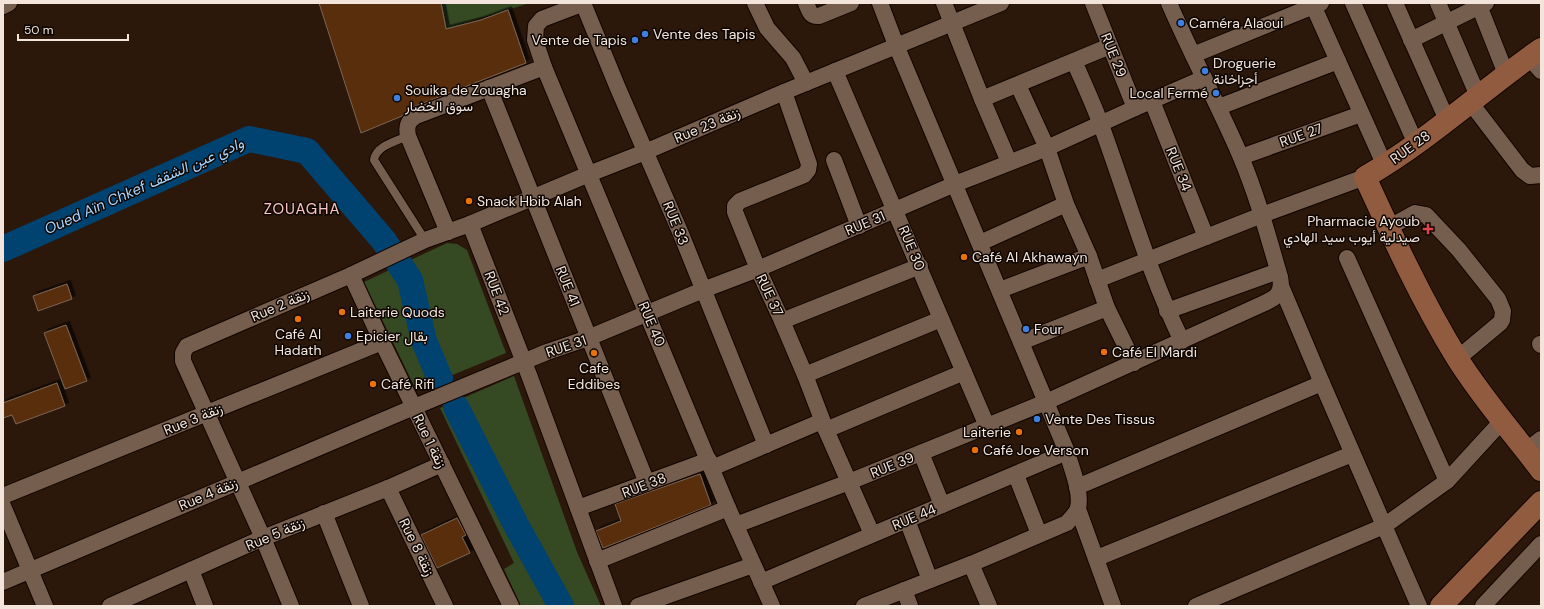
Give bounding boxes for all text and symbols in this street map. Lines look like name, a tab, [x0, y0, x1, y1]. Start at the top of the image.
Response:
place label: Caméra Alaoui	[1189, 14, 1283, 32]
scale bar	[18, 16, 128, 42]
marker: Caméra Alaoui	[1176, 18, 1186, 28]
text: 50 m	[24, 22, 53, 38]
place label: Vente des Tapis	[653, 25, 755, 43]
marker: Vente des Tapis	[640, 29, 650, 39]
street label: RUE 29	[1097, 30, 1131, 80]
place label: Vente de Tapis	[532, 31, 627, 49]
marker: Vente de Tapis	[630, 35, 640, 45]
place label: Droguerie أجزاخانة	[1213, 54, 1276, 88]
marker: Droguerie أجزاخانة	[1200, 66, 1210, 76]
place label: Souika de Zouagha سوق الخضار	[404, 81, 527, 115]
place label: Local Fermé	[1129, 84, 1208, 102]
marker: Local Fermé	[1211, 88, 1221, 98]
marker: Souika de Zouagha سوق الخضار	[392, 93, 402, 103]
street label: Rue 23 زنقة	[671, 103, 743, 147]
street label: RUE 27	[1277, 119, 1325, 151]
street label: RUE 28	[1386, 126, 1434, 168]
water label: Oued Aïn Chkef وادي عين الشقف	[41, 133, 248, 241]
street label: RUE 34	[1162, 144, 1196, 194]
place label: Snack Hbib Alah	[477, 192, 582, 210]
marker: Snack Hbib Alah	[464, 196, 474, 206]
street label: RUE 33	[659, 198, 693, 248]
district label: ZOUAGHA	[264, 199, 340, 219]
street label: RUE 31	[842, 207, 888, 239]
place label: Pharmacie Ayoub صيدلية أيوب سيد الهادي	[1283, 212, 1420, 249]
street label: RUE 30	[895, 223, 929, 273]
marker: Pharmacie Ayoub صيدلية أيوب سيد الهادي	[1423, 224, 1433, 234]
place label: Café Al Akhawayn	[972, 248, 1088, 266]
marker: Café Al Akhawayn	[959, 252, 969, 262]
street label: RUE 41	[552, 263, 584, 309]
street label: RUE 42	[480, 268, 514, 318]
street label: RUE 37	[752, 271, 788, 319]
street label: Rue 2 زنقة	[248, 285, 312, 325]
street label: RUE 40	[634, 299, 670, 349]
place label: Laiterie Quods	[350, 303, 445, 321]
marker: Laiterie Quods	[337, 307, 347, 317]
marker: Café Al Hadath	[293, 314, 303, 324]
place label: Four	[1034, 320, 1063, 338]
marker: Four	[1021, 324, 1031, 334]
place label: Café Al Hadath	[275, 325, 321, 359]
place label: Epicier بقال	[356, 327, 428, 346]
marker: Epicier بقال	[343, 331, 353, 341]
street label: RUE 31	[543, 331, 589, 361]
place label: Café El Mardi	[1112, 343, 1197, 361]
marker: Café El Mardi	[1099, 347, 1109, 357]
marker: Cafe Eddibes	[589, 348, 599, 358]
place label: Cafe Eddibes	[568, 359, 620, 393]
place label: Café Rifi	[381, 375, 434, 393]
marker: Café Rifi	[368, 379, 378, 389]
street label: Rue 3 زنقة	[161, 399, 225, 439]
place label: Vente Des Tissus	[1045, 410, 1155, 428]
street label: Rue 1 زنقة	[409, 411, 451, 471]
marker: Vente Des Tissus	[1032, 414, 1042, 424]
place label: Laiterie	[963, 423, 1011, 441]
marker: Laiterie	[1014, 427, 1024, 437]
place label: Café Joe Verson	[983, 441, 1089, 459]
marker: Café Joe Verson	[970, 445, 980, 455]
street label: RUE 39	[867, 448, 917, 482]
street label: RUE 38	[619, 468, 669, 502]
street label: Rue 4 زنقة	[176, 473, 240, 514]
street label: RUE 44	[889, 500, 939, 534]
street label: Rue 5 زنقة	[243, 513, 307, 554]
street label: Rue 8 زنقة	[395, 515, 439, 579]

